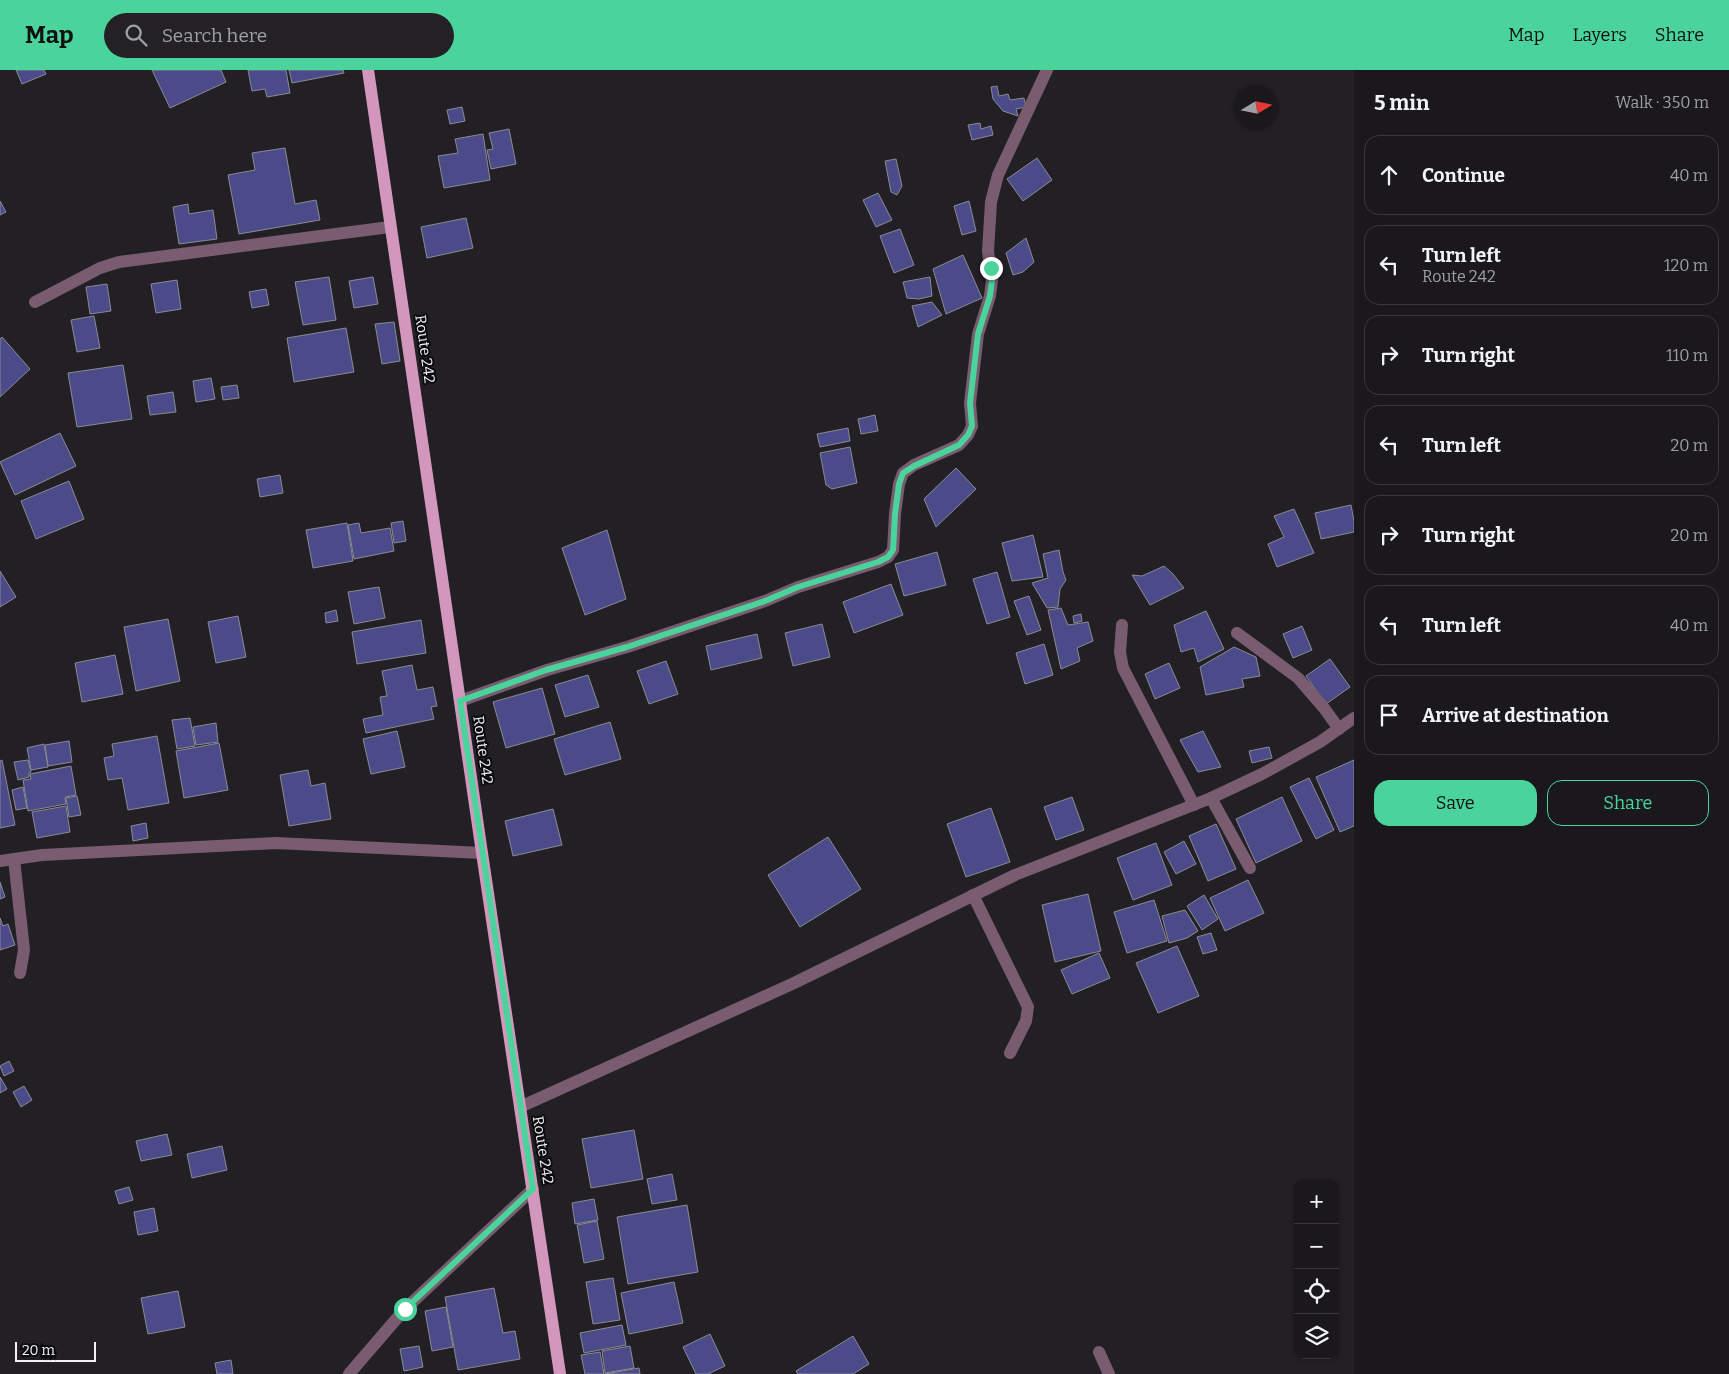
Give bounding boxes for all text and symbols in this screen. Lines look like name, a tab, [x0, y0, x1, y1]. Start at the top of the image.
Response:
search box	[104, 13, 454, 58]
text: Map	[25, 21, 74, 49]
icon: search	[122, 21, 150, 49]
text: Search here	[162, 24, 267, 47]
text: Map	[1508, 24, 1544, 46]
text: Layers	[1572, 24, 1627, 46]
text: Share	[1655, 24, 1704, 46]
north arrow	[1234, 85, 1279, 130]
text: 5 min	[1374, 90, 1430, 116]
text: Walk · 350 m	[1615, 93, 1709, 112]
icon: ahead	[1375, 161, 1403, 189]
text: Continue	[1422, 164, 1505, 187]
text: 40 m	[1670, 166, 1708, 185]
text: Turn left	[1422, 244, 1501, 267]
icon: left	[1375, 251, 1403, 279]
text: 120 m	[1664, 256, 1708, 275]
route end	[980, 257, 1003, 280]
text: Route 242	[1422, 267, 1496, 286]
street label: Route 242	[411, 314, 439, 384]
icon: right	[1375, 341, 1403, 369]
text: Turn right	[1422, 344, 1515, 367]
text: 110 m	[1666, 346, 1708, 365]
icon: left	[1375, 431, 1403, 459]
text: Turn left	[1422, 434, 1501, 457]
text: 20 m	[1671, 436, 1708, 455]
icon: right	[1375, 521, 1403, 549]
text: Turn right	[1422, 524, 1515, 547]
text: 20 m	[1671, 526, 1708, 545]
icon: left	[1375, 611, 1403, 639]
text: Turn left	[1422, 614, 1501, 637]
text: 40 m	[1670, 616, 1708, 635]
icon: arrive	[1375, 701, 1403, 729]
text: Arrive at destination	[1422, 704, 1609, 727]
street label: Route 242	[469, 715, 497, 785]
button: Save	[1374, 780, 1537, 826]
button: Share	[1547, 780, 1709, 826]
street label: Route 242	[529, 1115, 557, 1185]
map controls	[1294, 1179, 1339, 1359]
button: +	[1294, 1179, 1339, 1224]
button: −	[1294, 1224, 1339, 1269]
button: locate	[1294, 1269, 1339, 1314]
route start	[394, 1298, 417, 1321]
button: layers	[1294, 1314, 1339, 1359]
scale bar	[15, 1339, 96, 1362]
text: 20 m	[22, 1342, 55, 1359]

